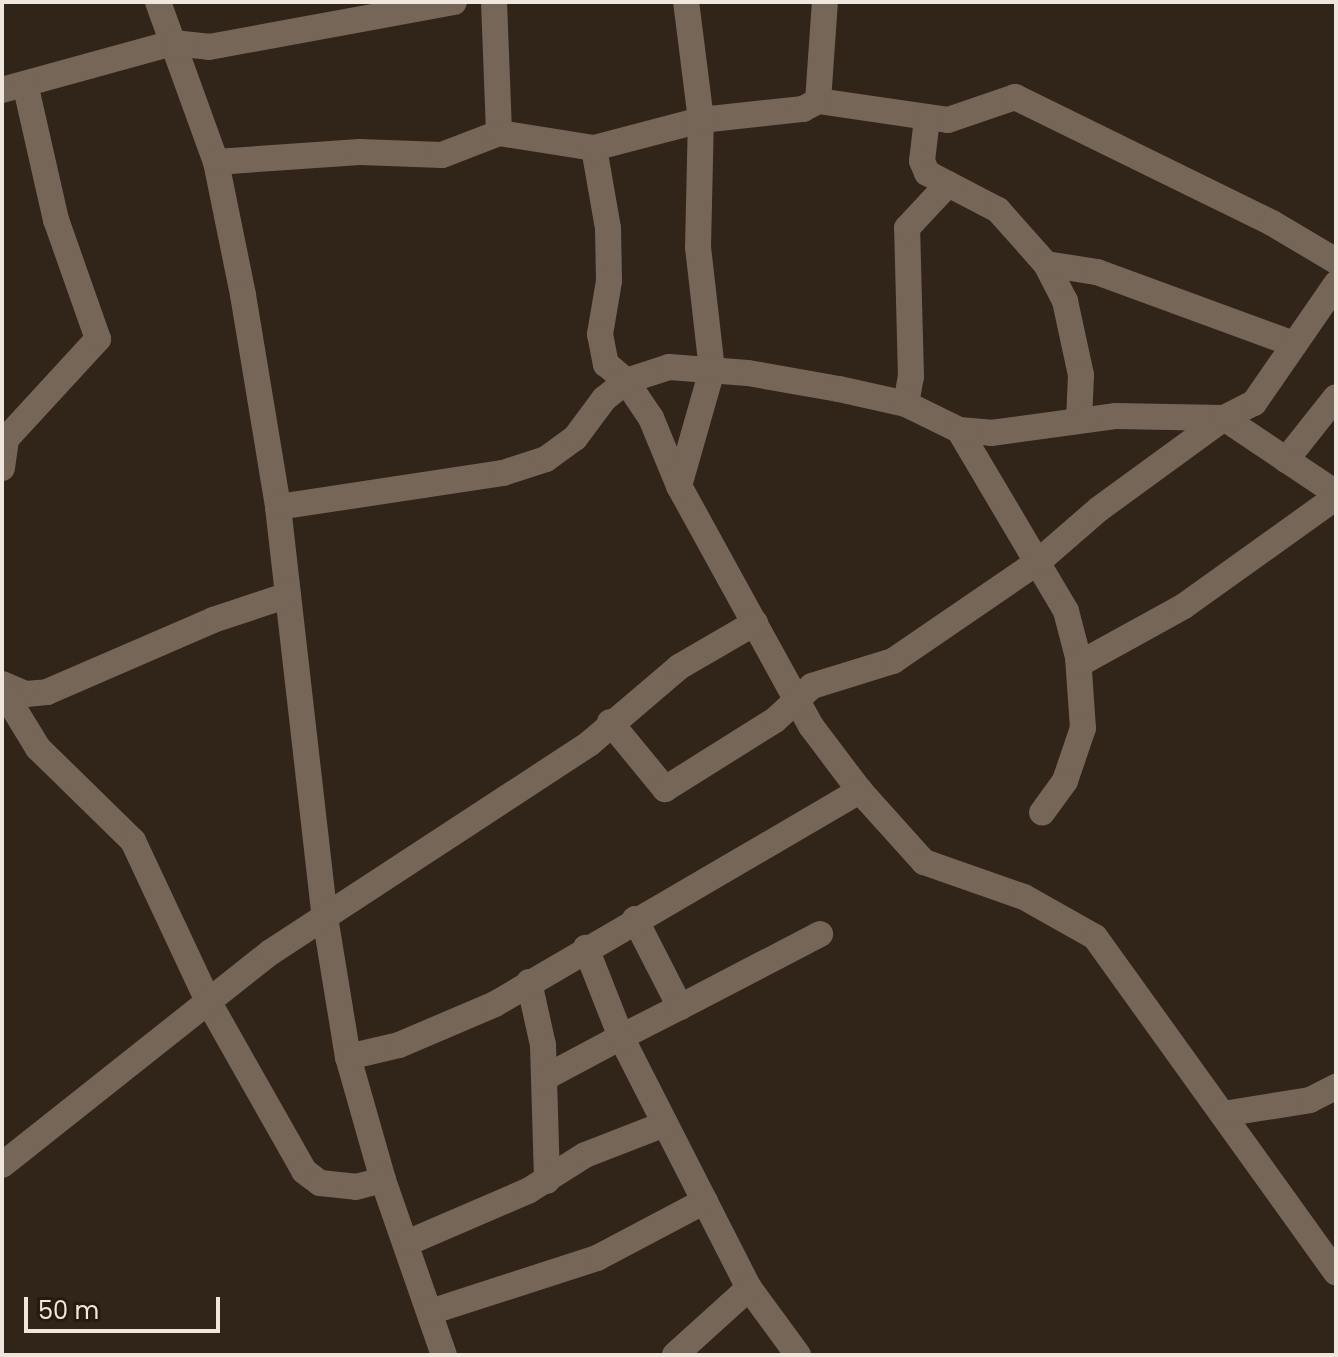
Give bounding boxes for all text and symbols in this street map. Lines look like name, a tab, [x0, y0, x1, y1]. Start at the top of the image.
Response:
scale bar	[28, 1281, 224, 1331]
text: 50 m	[38, 1294, 99, 1327]

